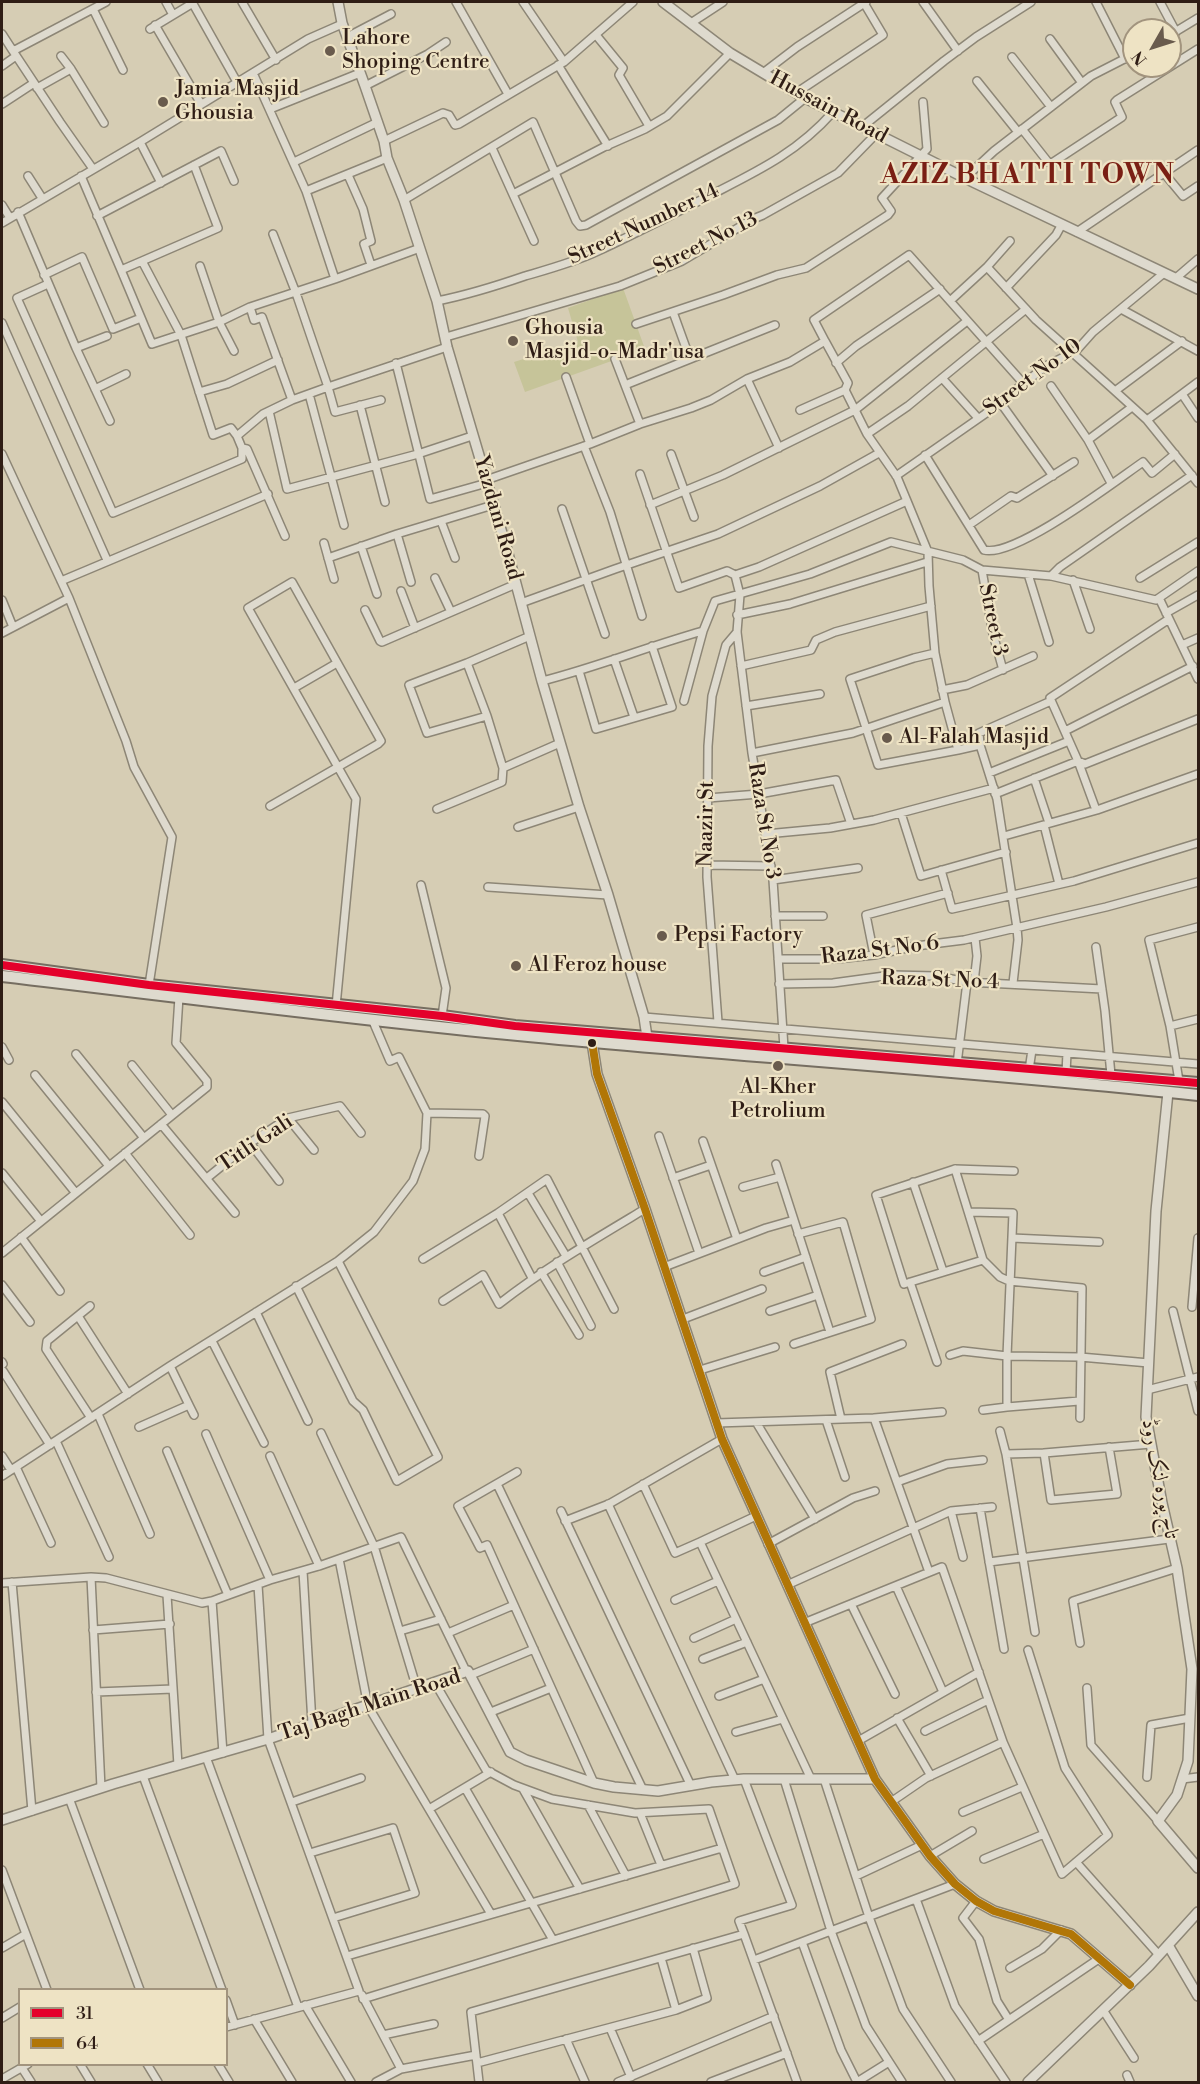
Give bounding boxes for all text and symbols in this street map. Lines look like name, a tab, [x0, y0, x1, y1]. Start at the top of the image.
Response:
north arrow	[1122, 18, 1182, 78]
place label: Lahore Shoping Centre	[342, 26, 490, 76]
marker: Lahore Shoping Centre	[323, 44, 337, 58]
text: N	[1128, 47, 1151, 69]
street label: Hussain Road	[765, 66, 891, 150]
place label: Jamia Masjid Ghousia	[175, 77, 299, 127]
marker: Jamia Masjid Ghousia	[156, 95, 170, 109]
district label: AZIZ BHATTI TOWN	[880, 161, 1176, 193]
street label: Street Number 14	[564, 179, 724, 271]
street label: Street No 13	[650, 207, 762, 281]
place label: Ghousia Masjid-o-Madr'usa	[525, 316, 704, 366]
marker: Ghousia Masjid-o-Madr'usa	[506, 334, 520, 348]
street label: Street No 10	[979, 334, 1087, 422]
street label: Yazdani Road	[467, 453, 527, 583]
street label: Street 3	[972, 582, 1012, 658]
place label: Al-Falah Masjid	[899, 725, 1049, 751]
marker: Al-Falah Masjid	[880, 731, 894, 745]
street label: Raza St No 3	[741, 761, 785, 881]
street label: Naazir St	[694, 781, 720, 867]
place label: Pepsi Factory	[674, 923, 803, 949]
marker: Pepsi Factory	[655, 929, 669, 943]
street label: Raza St No 6	[820, 931, 940, 971]
place label: Al Feroz house	[528, 953, 667, 979]
marker: Al Feroz house	[509, 959, 523, 973]
street label: Raza St No 4	[880, 966, 1000, 996]
unlabelled marker	[586, 1037, 598, 1049]
marker: Al-Kher Petrolium	[771, 1059, 785, 1073]
place label: Al-Kher Petrolium	[730, 1075, 826, 1125]
street label: Titli Gali	[213, 1110, 299, 1178]
street label: تاج پورہ لنک روڈ	[1135, 1417, 1183, 1541]
street label: Taj Bagh Main Road	[276, 1665, 464, 1747]
legend	[18, 1988, 228, 2066]
text: 31	[76, 2002, 93, 2025]
text: 64	[76, 2032, 98, 2055]

